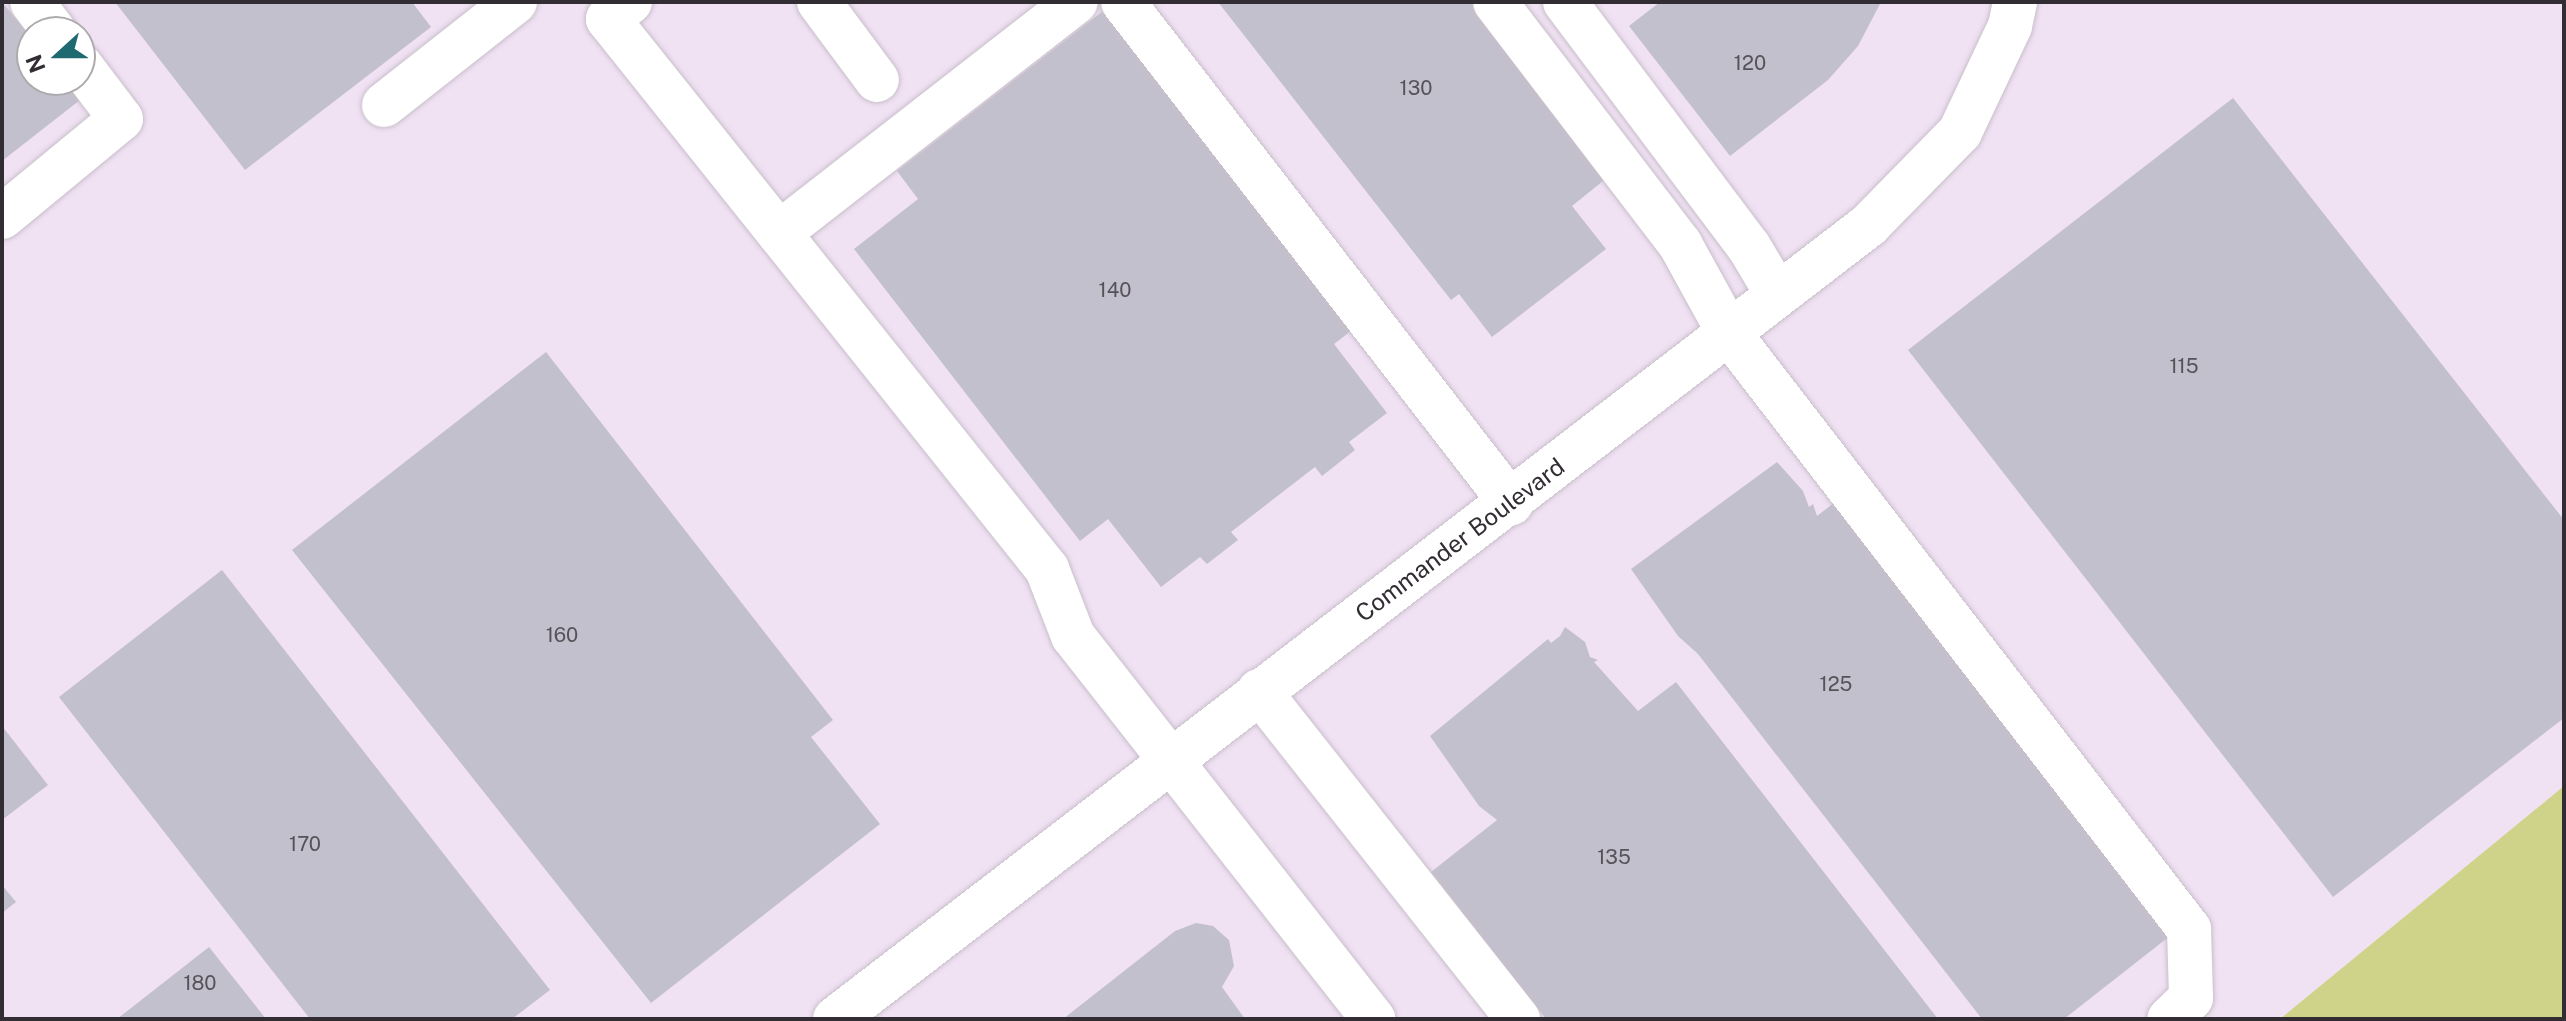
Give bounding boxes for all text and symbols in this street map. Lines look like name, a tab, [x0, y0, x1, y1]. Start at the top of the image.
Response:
north arrow	[16, 16, 96, 96]
text: N	[20, 51, 51, 77]
house number: 120	[1734, 51, 1766, 75]
house number: 130	[1400, 76, 1432, 100]
house number: 140	[1099, 278, 1131, 302]
house number: 115	[2169, 354, 2199, 378]
street label: Commander Boulevard	[1350, 452, 1570, 628]
house number: 160	[546, 623, 578, 647]
house number: 125	[1820, 672, 1852, 696]
house number: 170	[289, 832, 321, 856]
house number: 135	[1597, 845, 1631, 869]
house number: 180	[183, 971, 217, 995]

